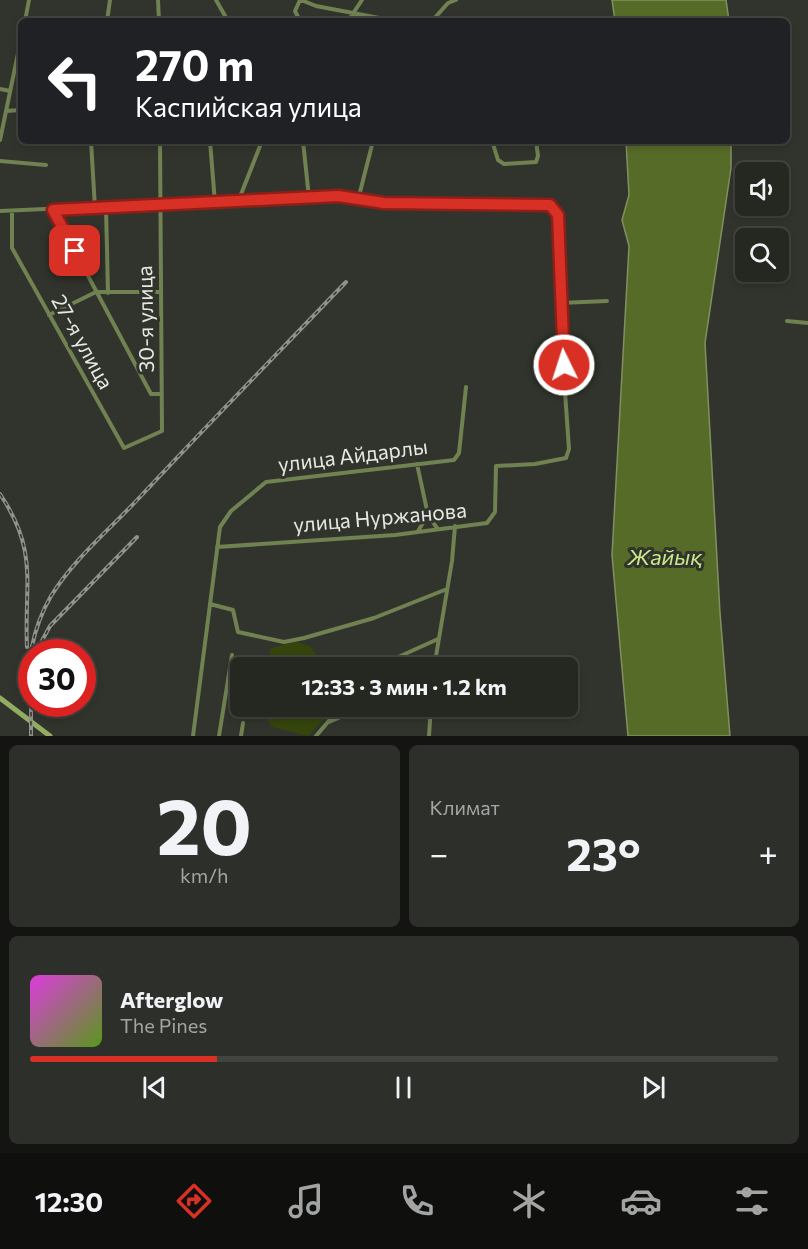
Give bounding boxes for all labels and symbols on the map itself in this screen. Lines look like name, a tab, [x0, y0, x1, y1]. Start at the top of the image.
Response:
pin	[49, 225, 100, 276]
street label: 30-я улица	[131, 265, 158, 373]
street label: 27-я улица	[47, 290, 119, 393]
position arrow	[532, 333, 596, 397]
street label: улица Айдарлы	[276, 433, 429, 476]
street label: улица Нуржанова	[292, 496, 468, 537]
water label: Жайық	[626, 543, 703, 570]
speed limit sign: 30	[18, 639, 96, 717]

